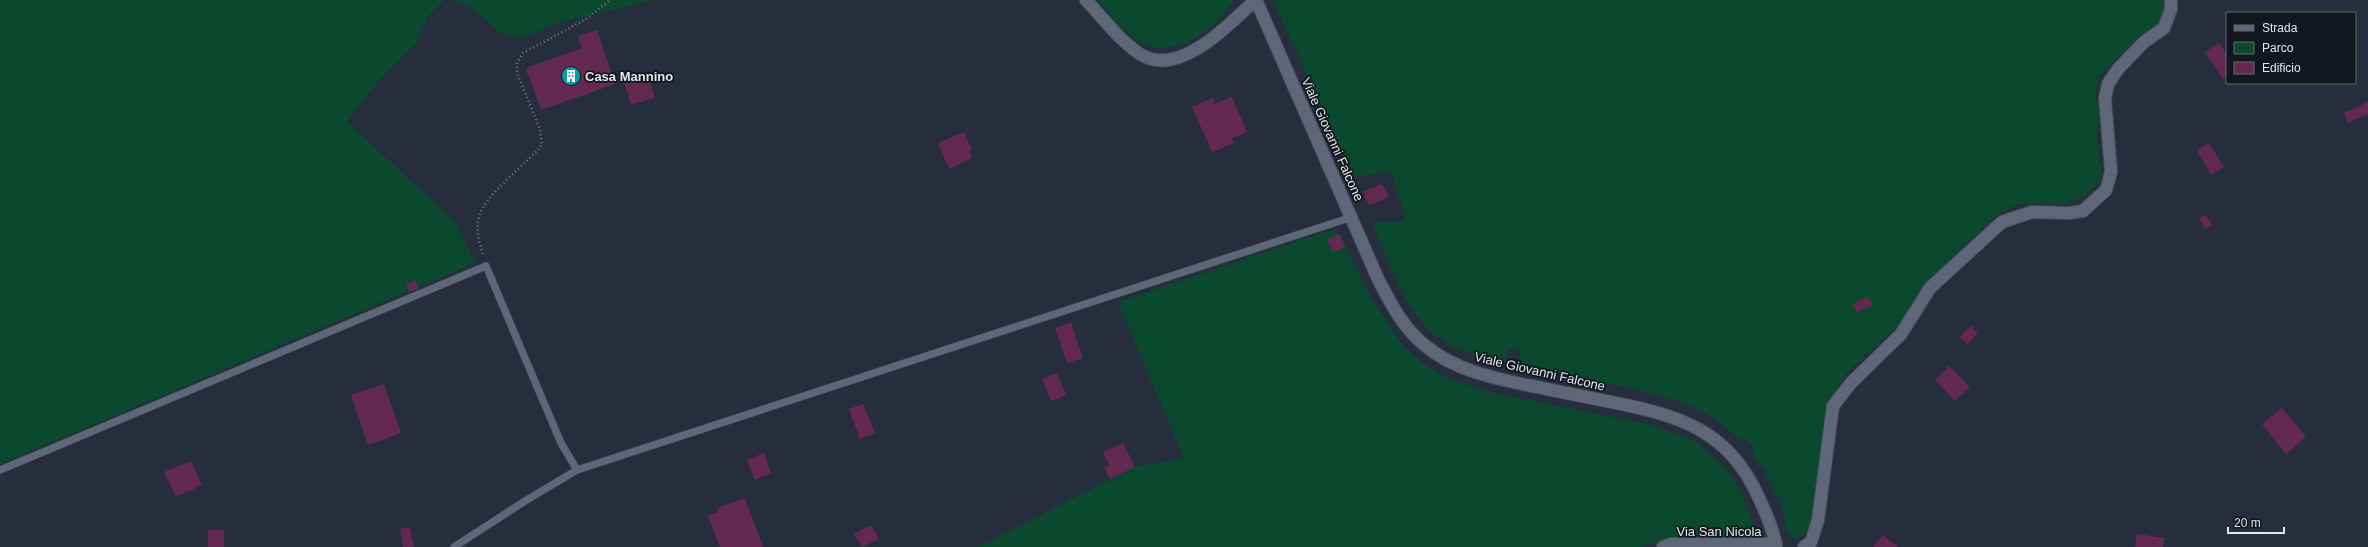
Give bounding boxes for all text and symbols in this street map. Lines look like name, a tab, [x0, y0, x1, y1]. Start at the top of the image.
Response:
legend	[2226, 12, 2356, 84]
text: Strada	[2262, 21, 2298, 35]
text: Parco	[2262, 41, 2294, 55]
text: Edificio	[2262, 61, 2301, 75]
building icon: Casa Mannino	[560, 65, 582, 87]
place label: Casa Mannino	[585, 69, 673, 84]
street label: Viale Giovanni Falcone	[1299, 75, 1367, 203]
street label: Viale Giovanni Falcone	[1473, 349, 1607, 394]
scale bar	[2228, 509, 2284, 535]
text: 20 m	[2234, 516, 2261, 530]
street label: Via San Nicola	[1676, 524, 1762, 539]

